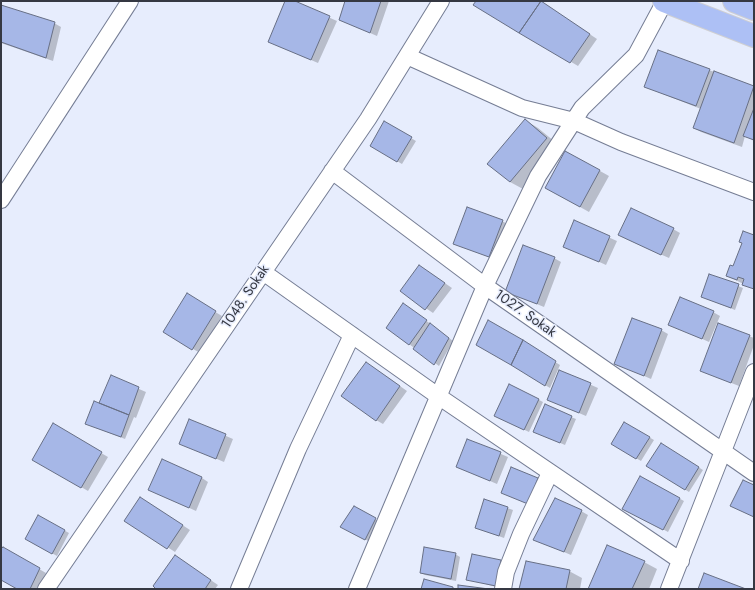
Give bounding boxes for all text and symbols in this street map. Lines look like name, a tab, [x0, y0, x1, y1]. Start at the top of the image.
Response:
street label: 1048. Sokak	[219, 262, 273, 332]
street label: 1027. Sokak	[491, 287, 559, 341]

